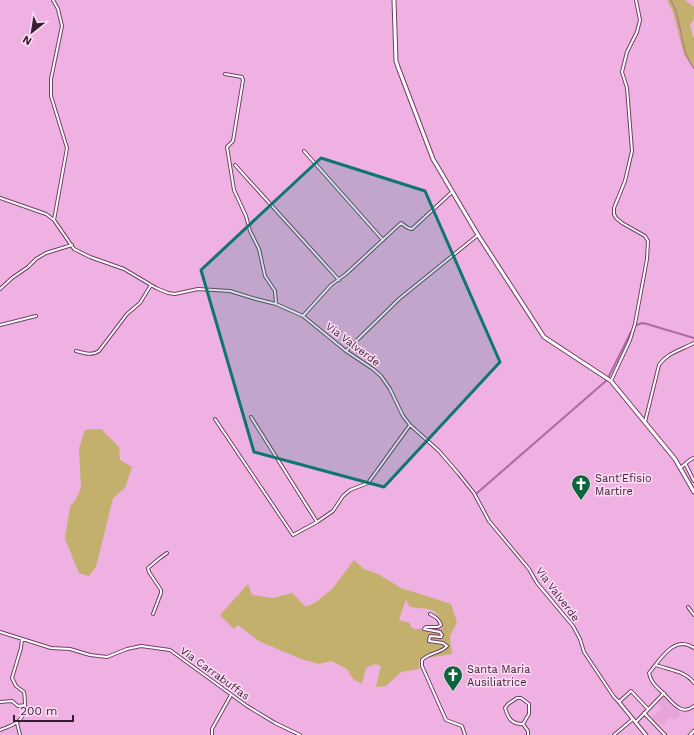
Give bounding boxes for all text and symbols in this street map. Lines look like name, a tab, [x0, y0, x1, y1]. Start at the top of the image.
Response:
north arrow	[12, 12, 52, 52]
text: N	[20, 33, 34, 48]
street label: Via Valverde	[323, 320, 383, 369]
place label: Sant'Efisio Martire	[595, 472, 652, 498]
church icon: Sant'Efisio Martire	[570, 473, 592, 501]
street label: Via Valverde	[533, 564, 582, 624]
street label: Via Carrabuffas	[177, 644, 252, 703]
place label: Santa Maria Ausiliatrice	[467, 663, 530, 689]
church icon: Santa Maria Ausiliatrice	[442, 664, 464, 692]
scale bar	[14, 697, 73, 723]
text: 200 m	[20, 704, 57, 718]

